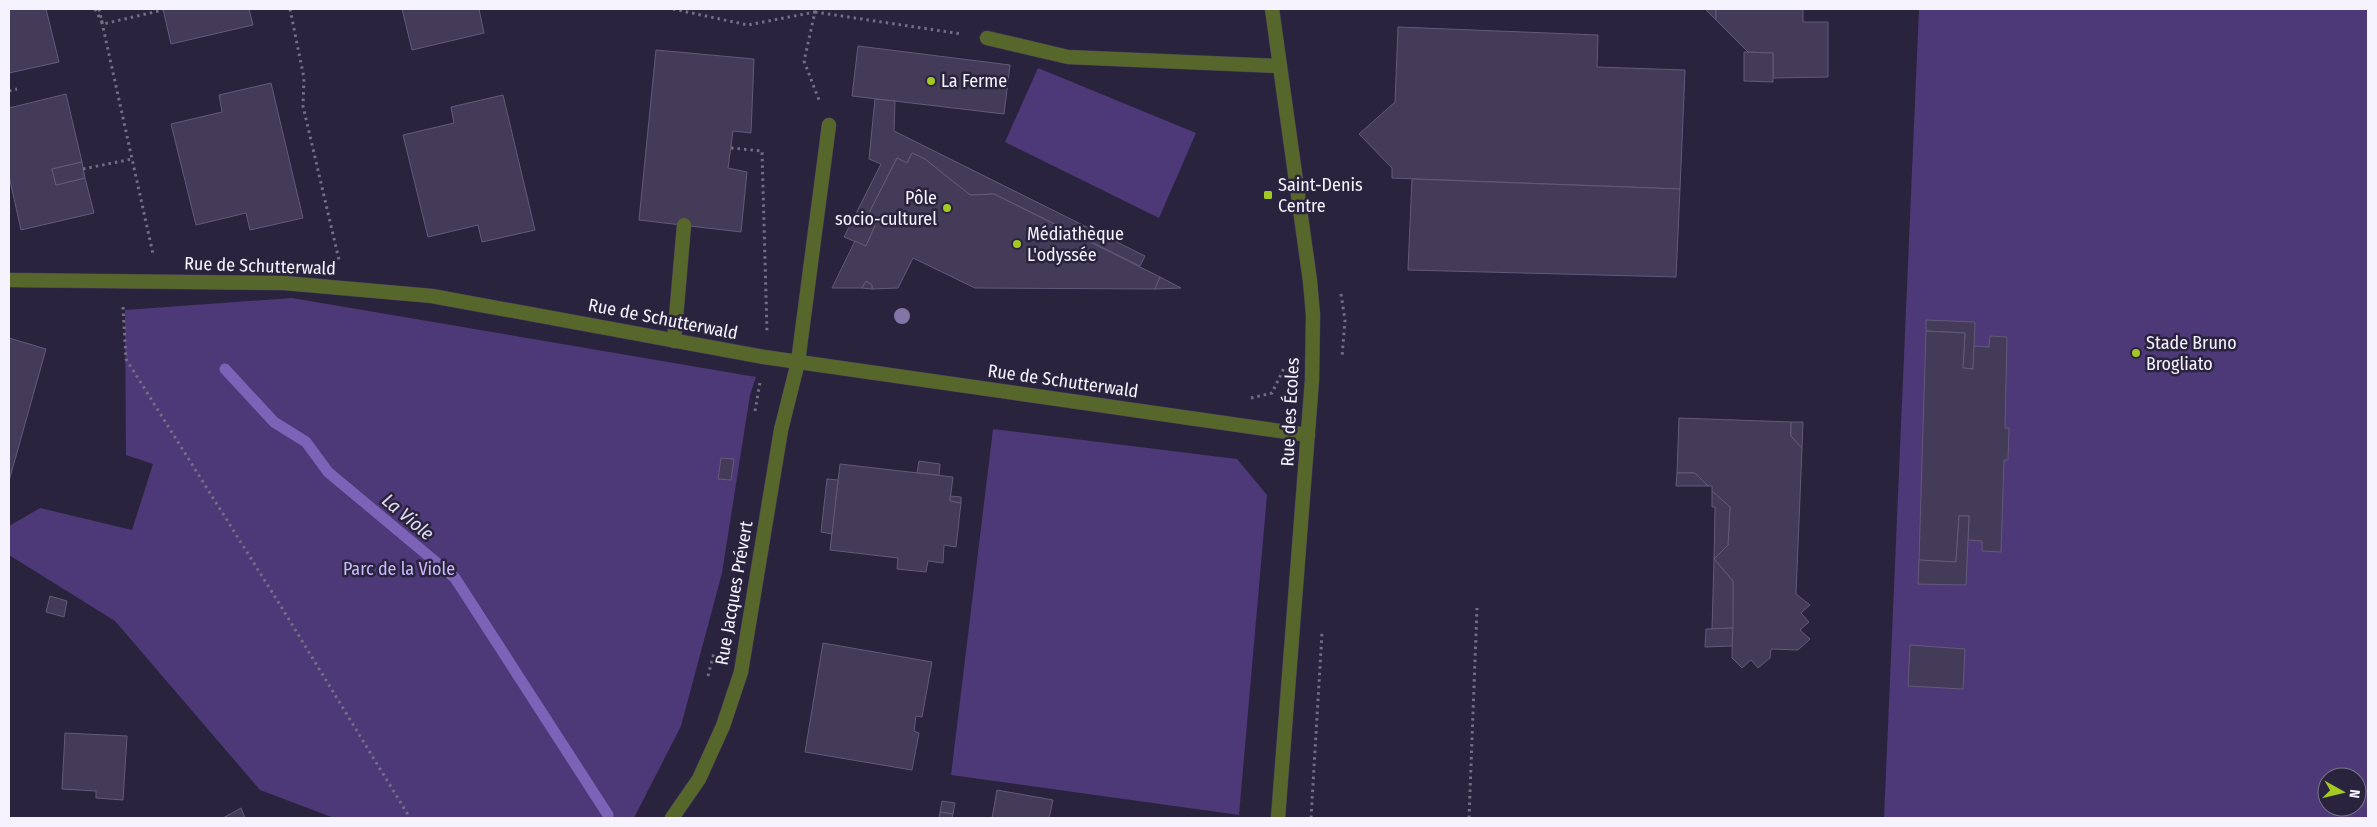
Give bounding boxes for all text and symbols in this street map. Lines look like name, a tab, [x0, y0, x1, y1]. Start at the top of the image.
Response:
place label: La Ferme	[941, 70, 1007, 92]
marker: La Ferme	[925, 75, 937, 87]
place label: Saint-Denis Centre	[1278, 174, 1363, 217]
place label: Pôle socio-culturel	[835, 187, 937, 230]
marker: Saint-Denis Centre	[1262, 189, 1274, 201]
marker: Pôle socio-culturel	[941, 202, 953, 214]
place label: Médiathèque L'odyssée	[1027, 223, 1124, 266]
marker: Médiathèque L'odyssée	[1011, 238, 1023, 250]
street label: Rue de Schutterwald	[184, 252, 336, 280]
street label: Rue de Schutterwald	[586, 294, 740, 344]
place label: Stade Bruno Brogliato	[2146, 332, 2237, 375]
marker: Stade Bruno Brogliato	[2130, 347, 2142, 359]
street label: Rue des Écoles	[1275, 357, 1304, 467]
street label: Rue de Schutterwald	[986, 360, 1140, 402]
water label: La Viole	[377, 489, 439, 545]
street label: Rue Jacques Prévert	[710, 519, 758, 667]
park label: Parc de la Viole	[343, 558, 455, 580]
north arrow	[2317, 767, 2367, 817]
text: N	[2345, 788, 2363, 799]

